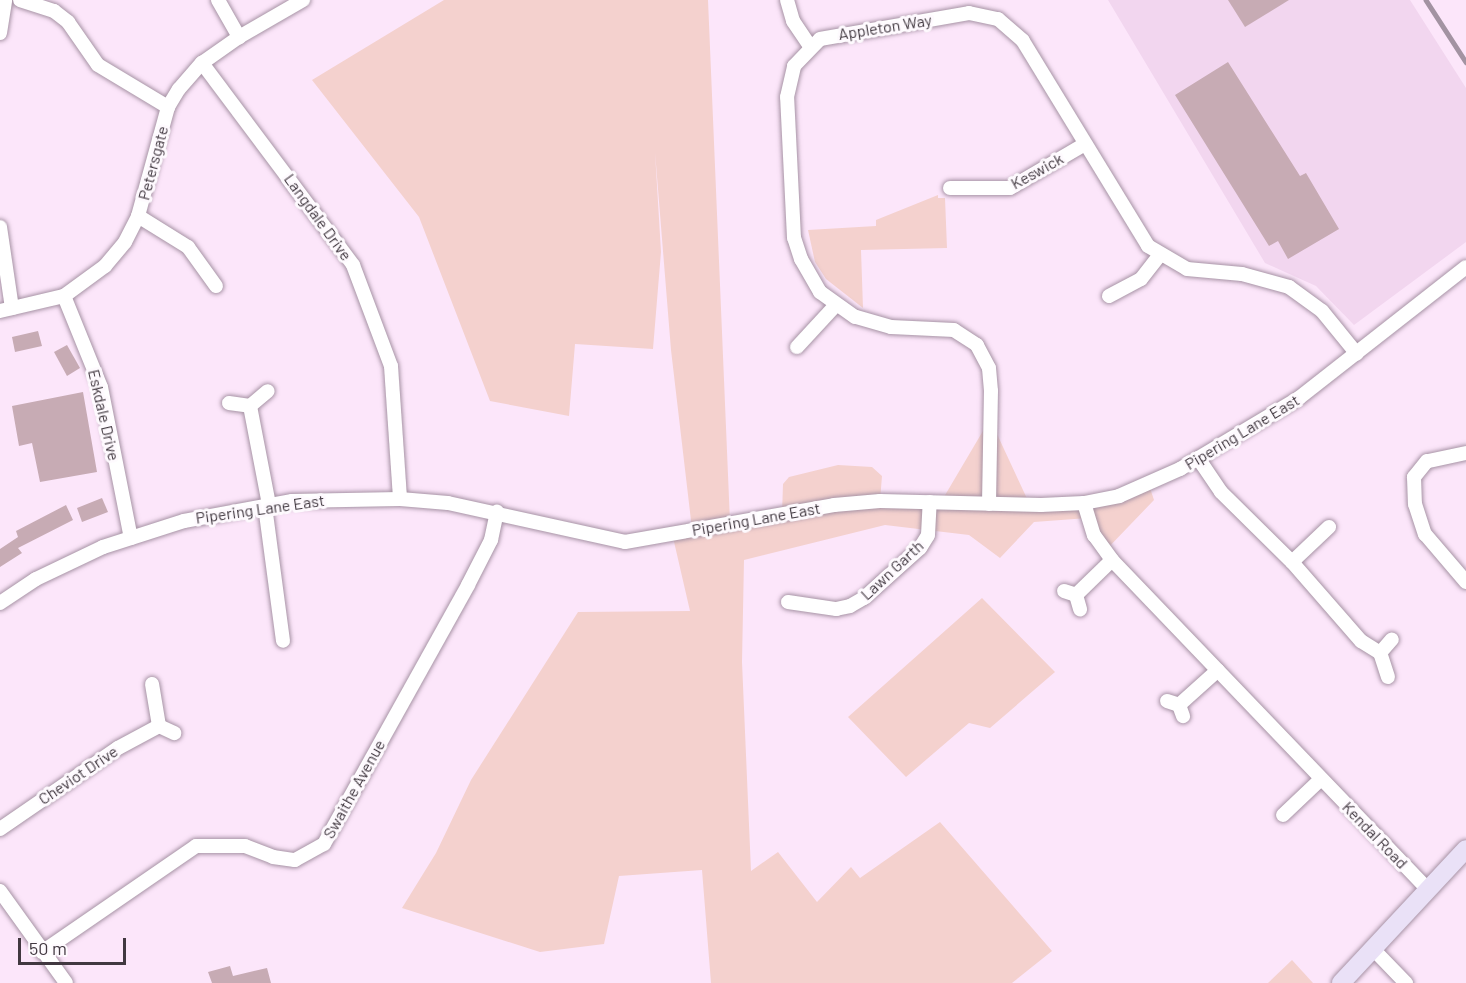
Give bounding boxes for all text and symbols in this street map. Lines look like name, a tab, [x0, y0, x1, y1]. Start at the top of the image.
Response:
street label: Appleton Way	[837, 10, 933, 44]
street label: Petersgate	[134, 124, 172, 202]
street label: Keswick	[1007, 149, 1067, 193]
street label: Langdale Drive	[280, 170, 356, 264]
street label: Eskdale Drive	[84, 368, 124, 462]
street label: Pipering Lane East	[1181, 390, 1303, 474]
street label: Pipering Lane East	[194, 490, 326, 528]
street label: Pipering Lane East	[690, 498, 822, 540]
street label: Lawn Garth	[857, 536, 927, 604]
street label: Swaithe Avenue	[319, 736, 389, 842]
street label: Cheviot Drive	[35, 741, 121, 809]
street label: Kendal Road	[1338, 797, 1412, 873]
scale bar	[21, 926, 129, 964]
text: 50 m	[29, 937, 67, 959]

